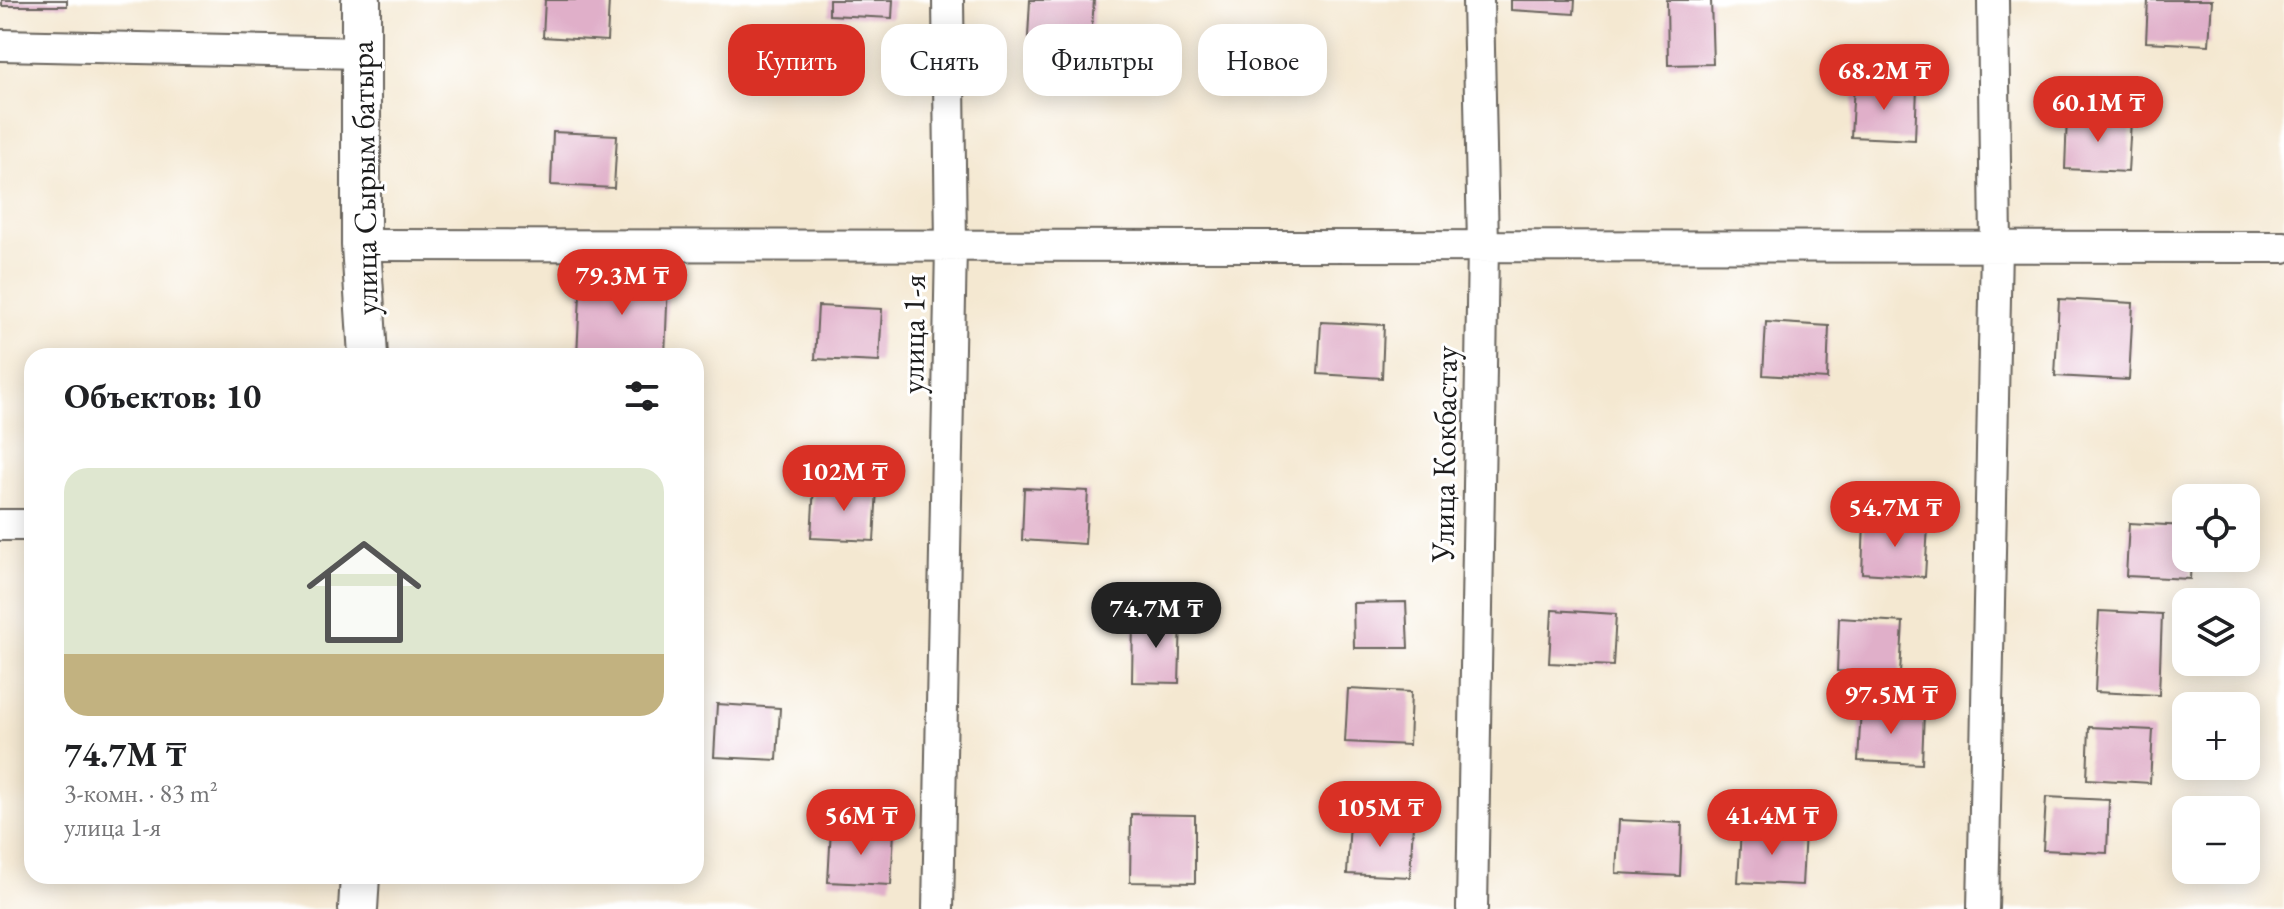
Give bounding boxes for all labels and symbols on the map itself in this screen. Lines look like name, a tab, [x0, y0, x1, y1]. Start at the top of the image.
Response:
street label: улица Сырым батыра	[341, 40, 387, 316]
pin: 68.2M ₸	[1810, 44, 1958, 112]
pin: 60.1M ₸	[2024, 76, 2172, 144]
pin: 79.3M ₸	[548, 249, 696, 317]
street label: улица 1-я	[891, 274, 935, 394]
street label: Улица Кокбастау	[1421, 344, 1467, 564]
pin: 102M ₸	[779, 445, 909, 513]
pin: 54.7M ₸	[1821, 481, 1969, 549]
pin: 74.7M ₸	[1082, 582, 1230, 650]
pin: 97.5M ₸	[1817, 668, 1965, 736]
pin: 105M ₸	[1315, 781, 1445, 849]
pin: 56M ₸	[805, 789, 917, 857]
pin: 41.4M ₸	[1698, 789, 1846, 857]

